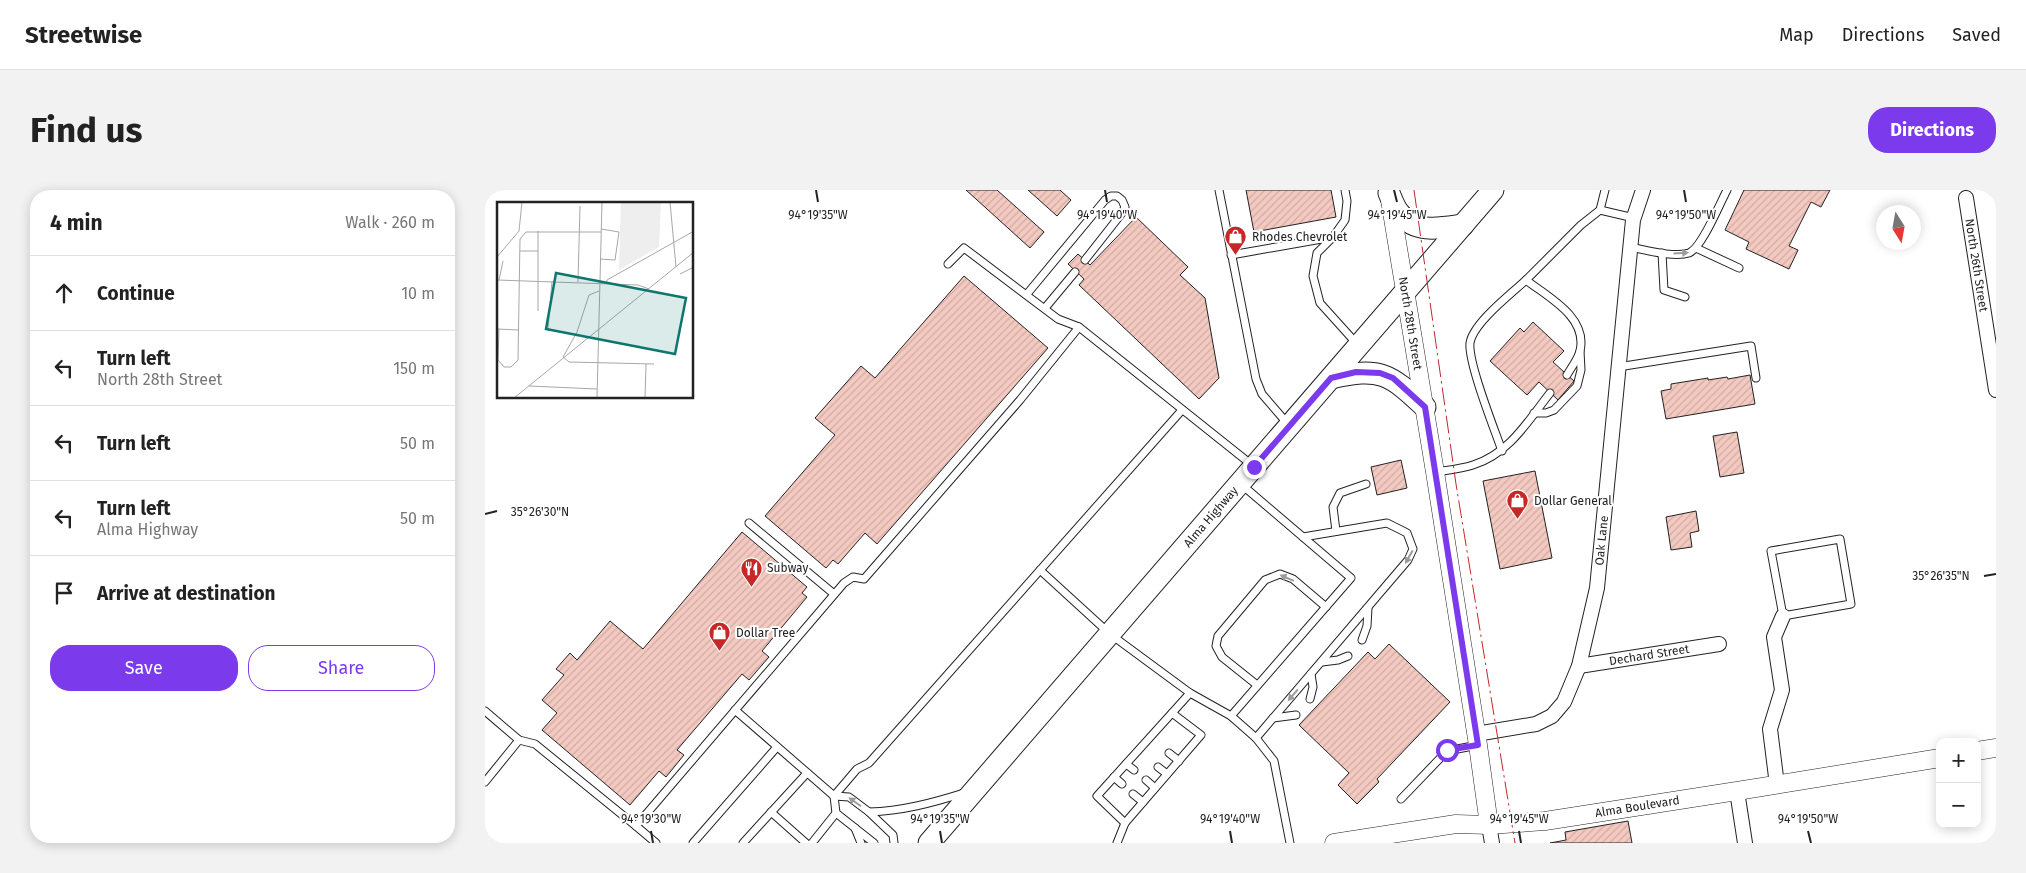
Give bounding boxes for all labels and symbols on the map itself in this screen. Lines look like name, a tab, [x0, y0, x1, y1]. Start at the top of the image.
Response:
inset map	[497, 202, 694, 399]
north arrow	[1876, 205, 1921, 250]
text: 94°19'35"W	[788, 208, 848, 222]
text: 94°19'40"W	[1077, 208, 1137, 222]
text: 94°19'45"W	[1367, 208, 1427, 222]
text: 94°19'50"W	[1656, 208, 1716, 222]
street label: North 26th Street	[1962, 218, 1991, 313]
shop icon: Rhodes Chevrolet	[1224, 225, 1248, 256]
place label: Rhodes Chevrolet	[1252, 230, 1348, 244]
one-way arrow	[1674, 249, 1690, 257]
street label: North 28th Street	[1396, 276, 1425, 372]
route end	[1243, 456, 1266, 479]
street label: Alma Highway	[1181, 483, 1241, 550]
shop icon: Dollar General	[1506, 489, 1530, 520]
place label: Dollar General	[1534, 494, 1612, 508]
text: 35°26'30"N	[511, 505, 569, 519]
street label: Oak Lane	[1592, 515, 1611, 566]
one-way arrow	[1405, 550, 1413, 565]
restaurant icon: Subway	[739, 556, 763, 587]
place label: Subway	[767, 561, 808, 575]
text: 35°26'35"N	[1912, 569, 1970, 583]
one-way arrow	[1280, 573, 1294, 581]
shop icon: Dollar Tree	[708, 621, 732, 652]
place label: Dollar Tree	[736, 626, 795, 640]
street label: Dechard Street	[1608, 642, 1691, 668]
one-way arrow	[1287, 688, 1299, 700]
route start	[1436, 739, 1459, 762]
street label: Alma Boulevard	[1594, 793, 1681, 820]
one-way arrow	[848, 797, 862, 807]
text: 94°19'30"W	[621, 812, 681, 826]
text: 94°19'35"W	[910, 812, 970, 826]
text: 94°19'40"W	[1200, 812, 1260, 826]
text: 94°19'45"W	[1489, 812, 1549, 826]
text: 94°19'50"W	[1778, 812, 1838, 826]

